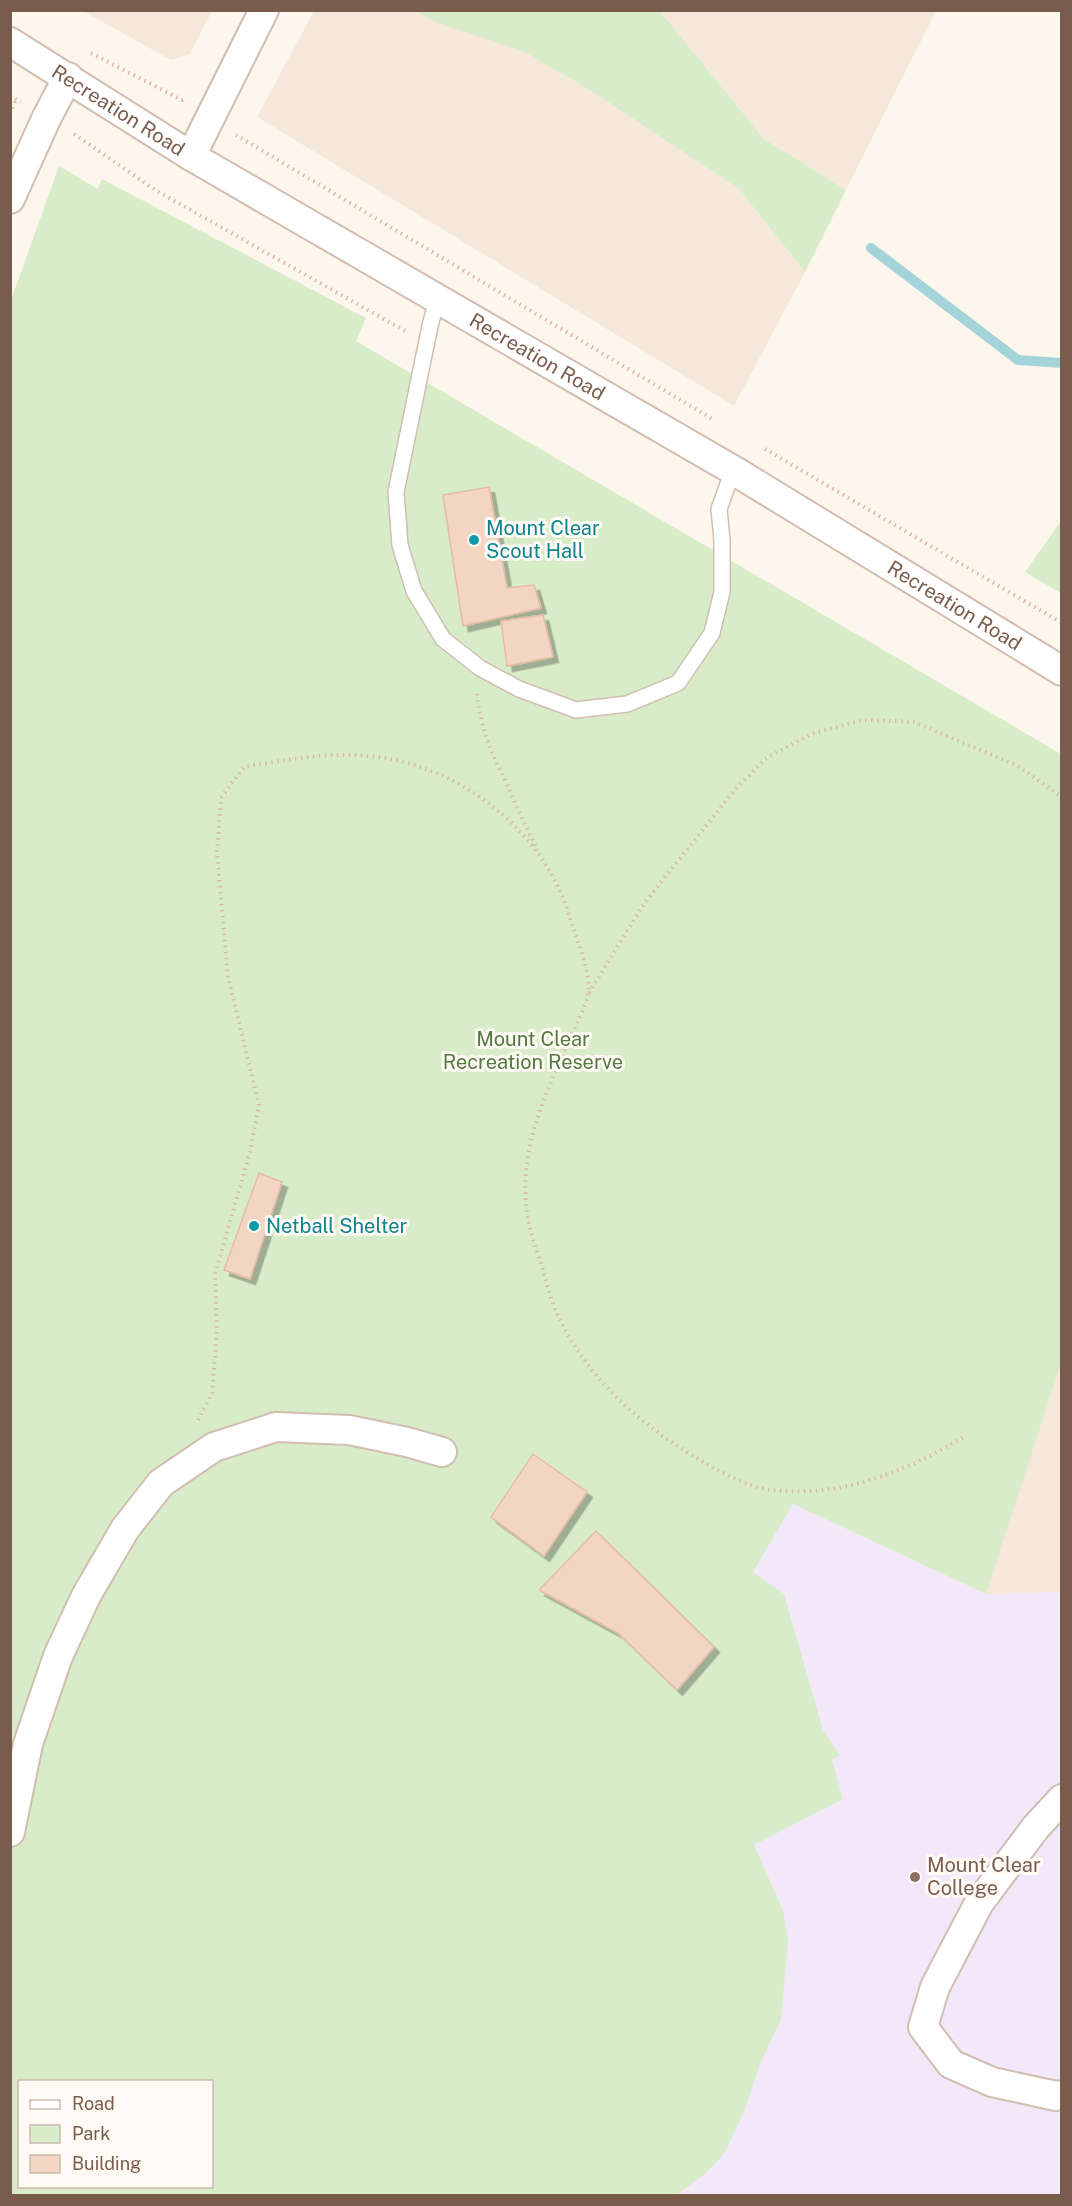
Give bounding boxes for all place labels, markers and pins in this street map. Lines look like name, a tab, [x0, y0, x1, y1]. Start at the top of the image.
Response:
place label: Mount Clear Scout Hall	[486, 516, 600, 563]
marker: Mount Clear Scout Hall	[467, 533, 481, 547]
place label: Netball Shelter	[266, 1214, 408, 1238]
marker: Netball Shelter	[247, 1219, 261, 1233]
place label: Mount Clear College	[927, 1853, 1041, 1900]
marker: Mount Clear College	[908, 1870, 922, 1884]

